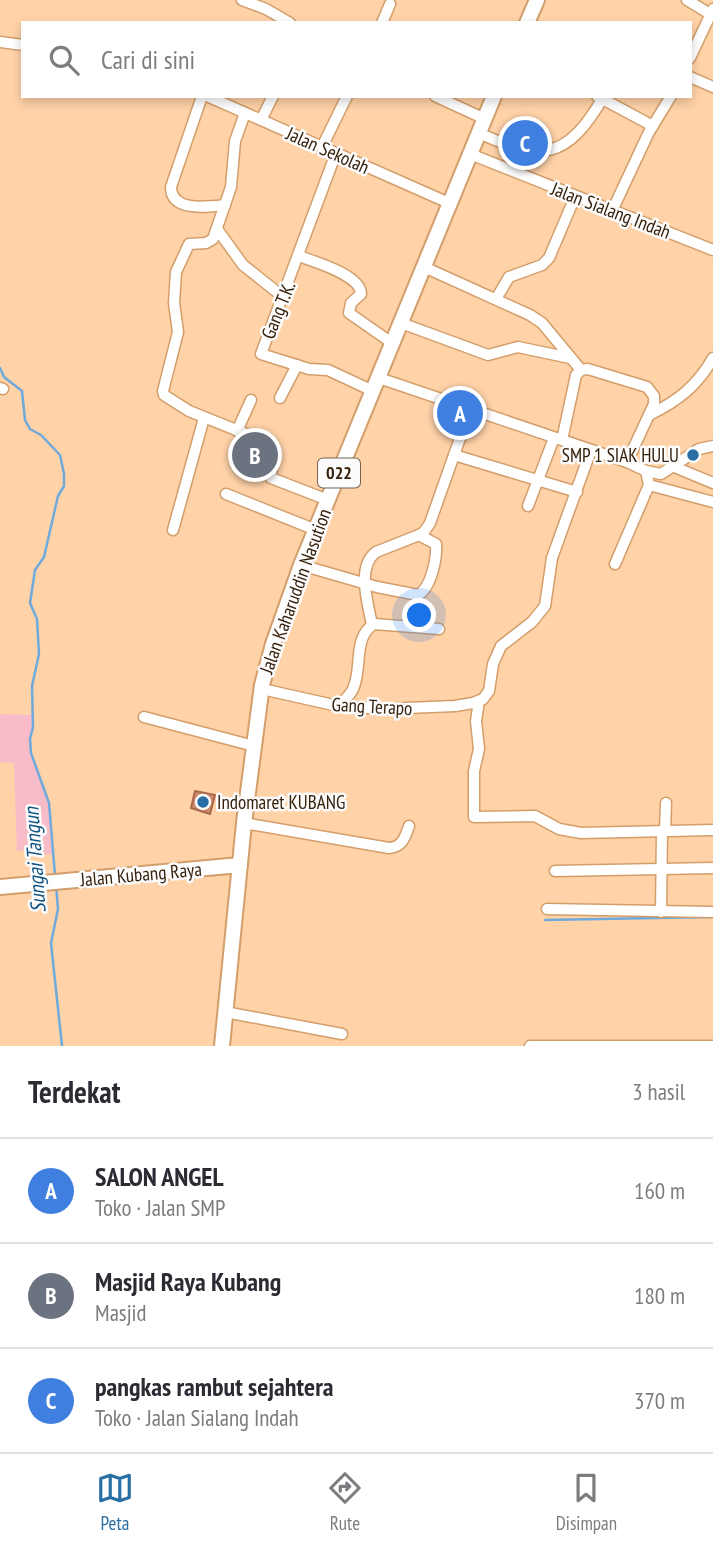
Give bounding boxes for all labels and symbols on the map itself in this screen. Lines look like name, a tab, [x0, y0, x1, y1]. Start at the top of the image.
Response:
pin: C	[502, 117, 548, 169]
street label: Jalan Sekolah	[282, 121, 373, 179]
street label: Jalan Sialang Indah	[547, 176, 674, 244]
street label: Gang T.K.	[256, 278, 300, 342]
pin: A	[437, 387, 483, 439]
pin: B	[232, 429, 278, 481]
place label: SMP 1 SIAK HULU	[562, 443, 679, 467]
marker: SMP 1 SIAK HULU	[685, 447, 701, 463]
road number: 022	[318, 458, 360, 488]
street label: Jalan Kaharuddin Nasution	[254, 505, 336, 678]
your location	[402, 598, 436, 632]
street label: Gang Terapo	[331, 692, 413, 720]
place label: Indomaret KUBANG	[217, 790, 345, 814]
marker: Indomaret KUBANG	[195, 794, 211, 810]
water label: Sungai Tangun	[17, 805, 52, 914]
street label: Jalan Kubang Raya	[78, 857, 203, 891]

